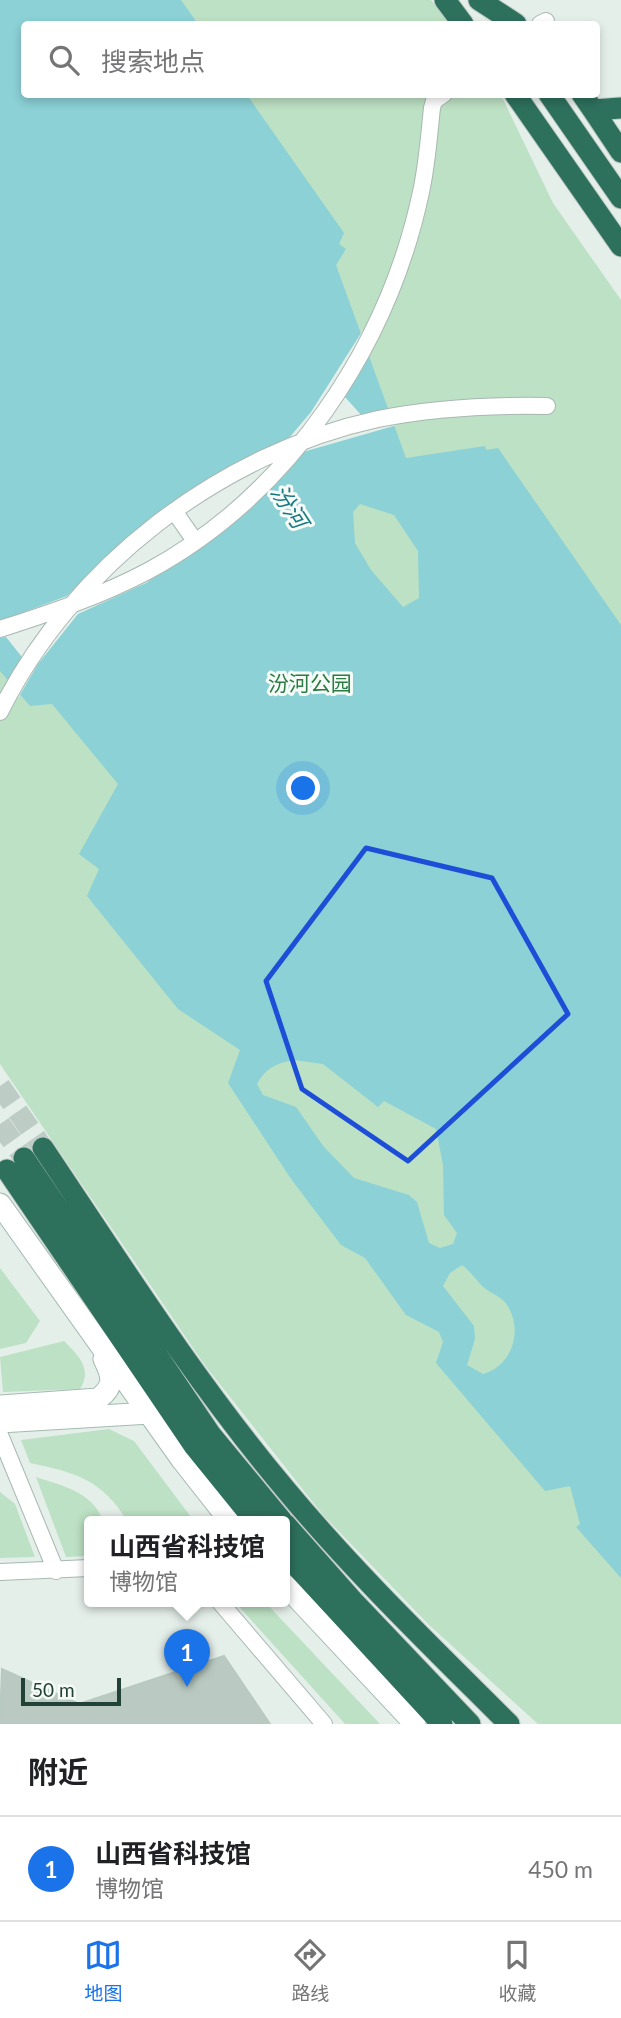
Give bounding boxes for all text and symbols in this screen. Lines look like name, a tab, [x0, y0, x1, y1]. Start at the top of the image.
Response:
search box	[21, 21, 600, 98]
icon: search	[45, 41, 83, 79]
text: 搜索地点	[101, 45, 205, 77]
water label: 汾河	[266, 479, 316, 536]
park label: 汾河公园	[268, 670, 352, 695]
your location	[286, 771, 320, 805]
popup	[84, 1516, 290, 1607]
text: 山西省科技馆	[109, 1530, 265, 1562]
text: 博物馆	[109, 1567, 178, 1595]
pin: 1	[164, 1629, 210, 1687]
scale bar	[21, 1675, 121, 1707]
text: 50 m	[32, 1678, 75, 1701]
text: 附近	[28, 1753, 88, 1789]
text: 山西省科技馆	[95, 1837, 251, 1869]
text: 1	[44, 1855, 58, 1883]
text: 450 m	[528, 1855, 593, 1883]
text: 博物馆	[95, 1874, 164, 1902]
tab: 地图	[84, 1936, 123, 2005]
tab: 路线	[291, 1936, 330, 2005]
tab: 收藏	[498, 1936, 537, 2005]

